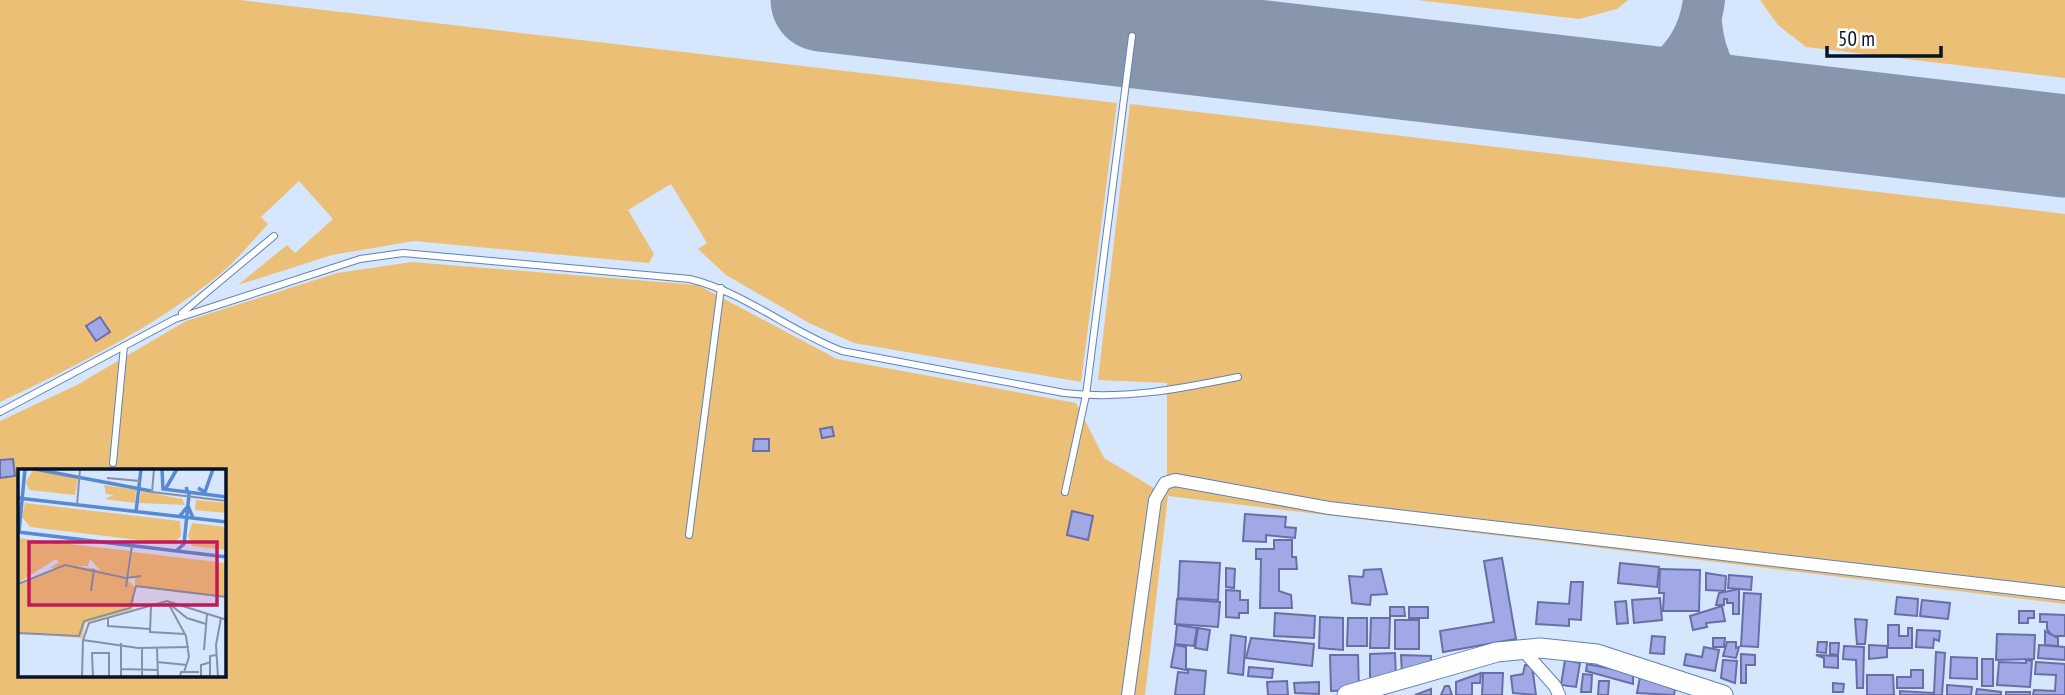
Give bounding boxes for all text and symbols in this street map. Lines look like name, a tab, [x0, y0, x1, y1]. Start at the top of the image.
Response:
scale bar	[1827, 14, 1941, 58]
text: 50 m	[1838, 25, 1875, 52]
inset map	[18, 469, 226, 678]

